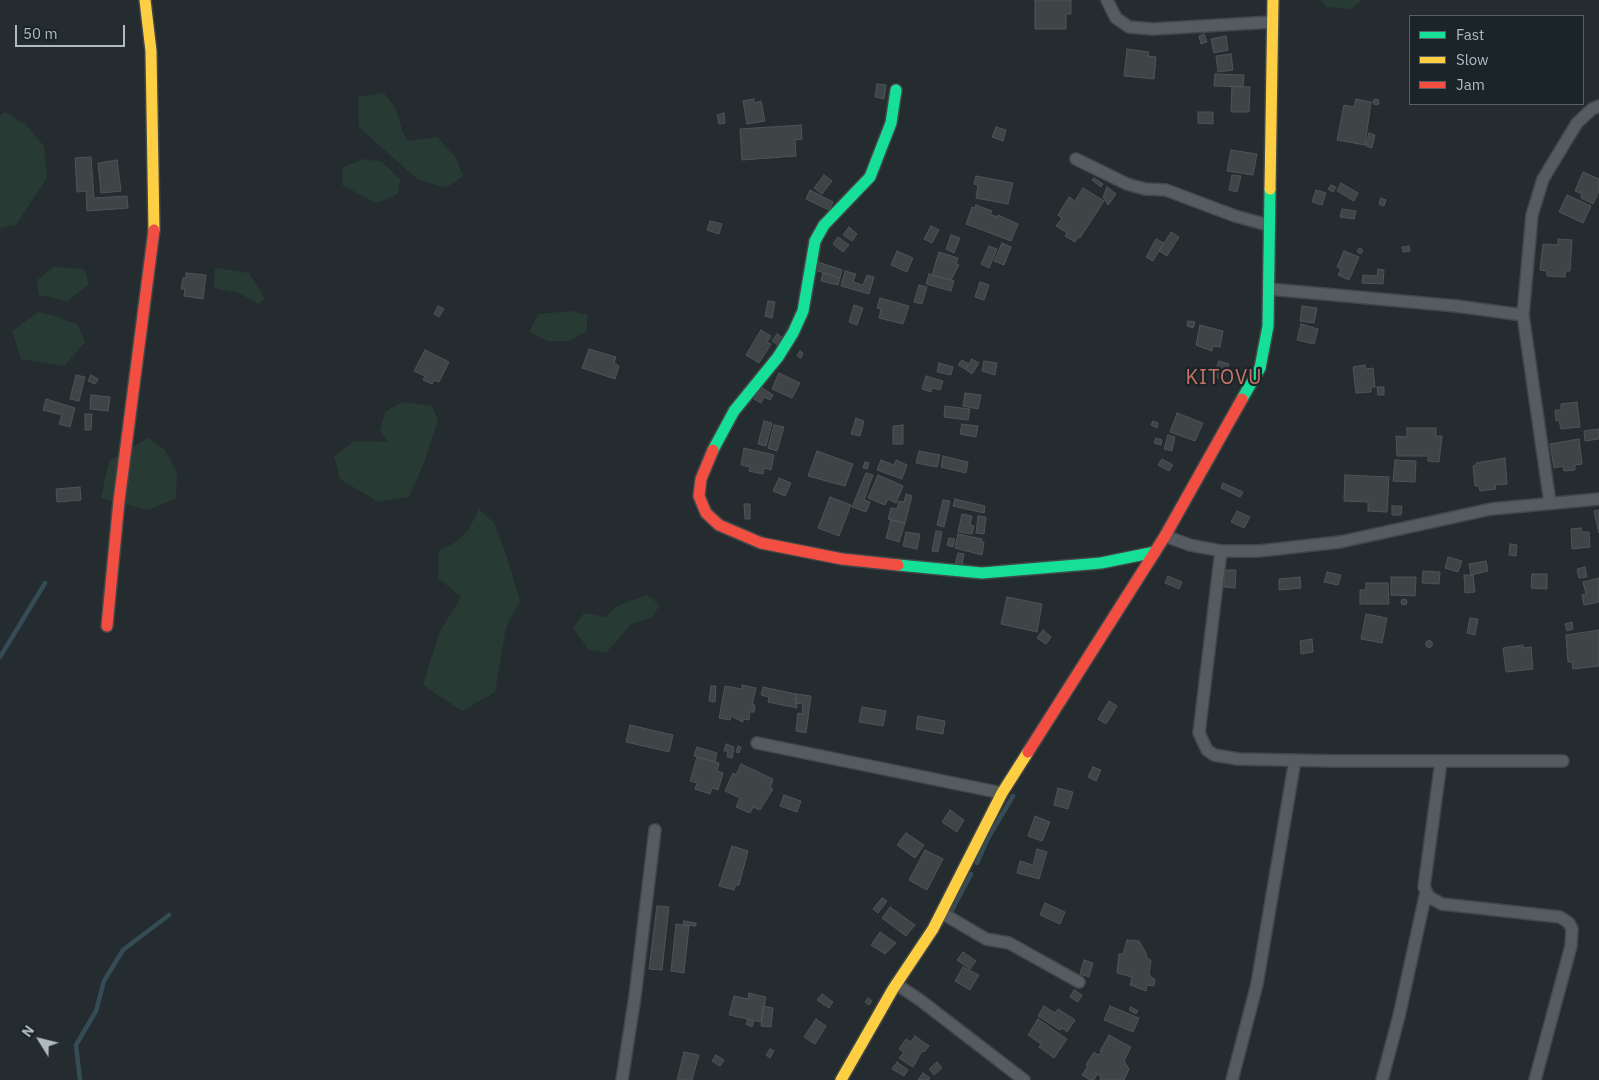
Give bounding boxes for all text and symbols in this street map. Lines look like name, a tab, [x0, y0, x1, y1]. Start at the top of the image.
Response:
scale bar	[18, 15, 128, 47]
legend	[1409, 15, 1584, 105]
text: 50 m	[23, 24, 58, 43]
text: Fast	[1456, 25, 1484, 44]
text: Slow	[1456, 50, 1489, 69]
text: Jam	[1456, 75, 1485, 94]
district label: KITOVU	[1185, 366, 1263, 390]
north arrow	[15, 1015, 65, 1065]
text: N	[18, 1022, 38, 1041]

